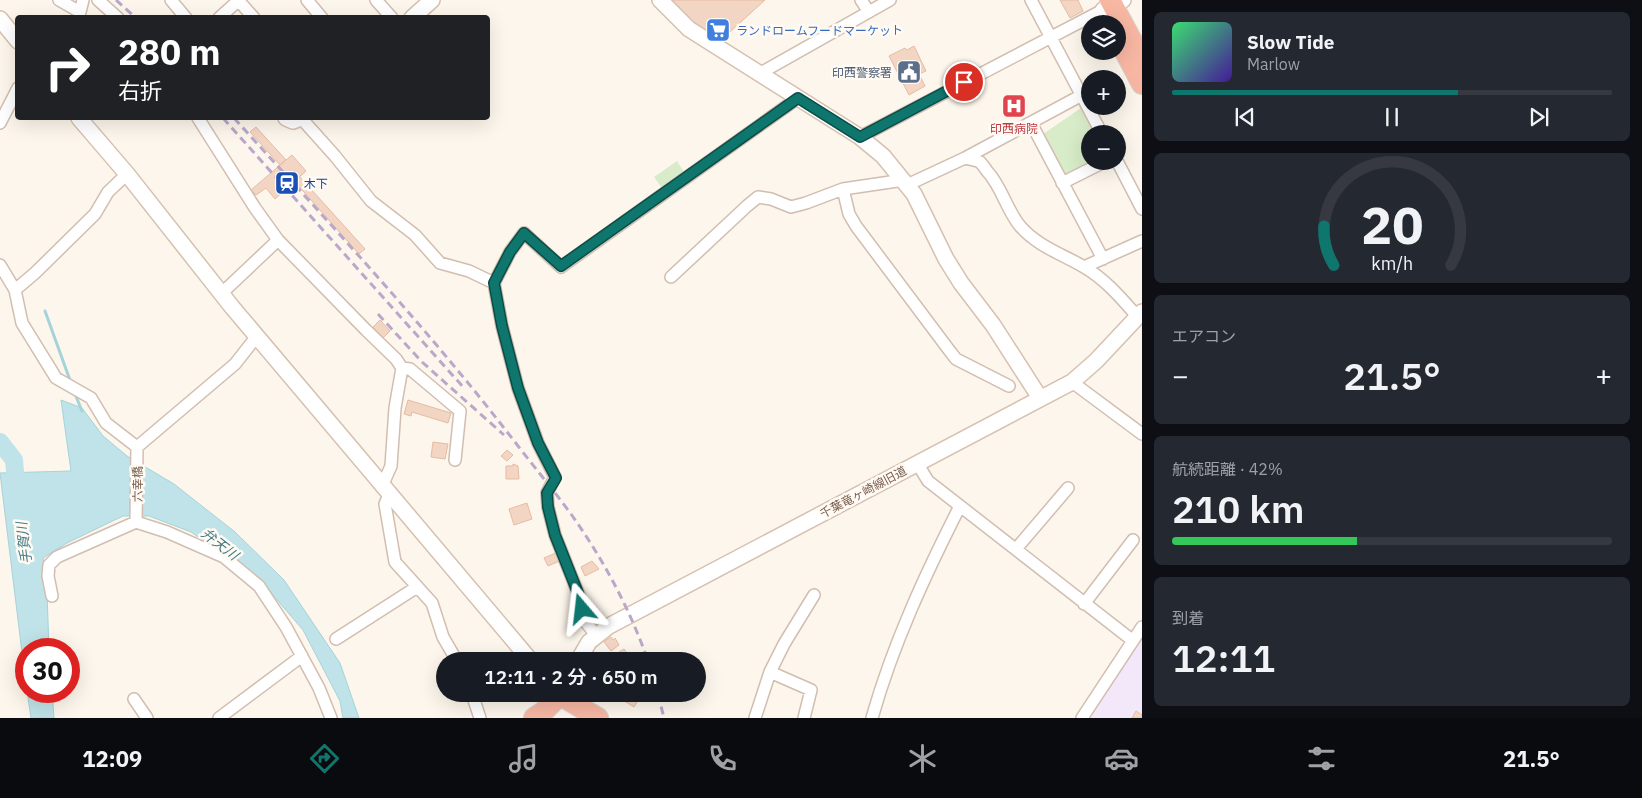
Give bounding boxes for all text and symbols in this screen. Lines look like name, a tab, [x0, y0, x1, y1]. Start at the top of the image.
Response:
map controls	[1081, 15, 1126, 170]
button: layers	[1081, 15, 1126, 60]
supermarket icon: ランドロームフードマーケット	[705, 17, 731, 43]
place label: ランドロームフードマーケット	[736, 23, 903, 38]
text: 280 m	[118, 29, 221, 75]
text: Slow Tide	[1247, 30, 1334, 54]
icon: right	[35, 35, 100, 100]
text: Marlow	[1247, 54, 1300, 74]
public building icon: 印西警察署	[896, 59, 922, 85]
pin	[943, 61, 985, 103]
place label: 印西警察署	[832, 65, 892, 80]
icon: arrive	[950, 68, 978, 96]
button: +	[1081, 70, 1126, 115]
text: 右折	[118, 76, 162, 105]
hospital icon: 印西病院	[1001, 93, 1027, 119]
icon: previous	[1231, 103, 1259, 131]
icon: pause	[1378, 103, 1406, 131]
icon: next	[1525, 103, 1553, 131]
place label: 印西病院	[990, 121, 1038, 136]
button: −	[1081, 125, 1126, 170]
station icon: 木下	[274, 170, 300, 196]
place label: 木下	[304, 176, 328, 191]
text: 20	[1361, 191, 1423, 258]
text: km/h	[1371, 252, 1413, 275]
text: エアコン	[1172, 326, 1236, 346]
text: 21.5°	[1343, 351, 1441, 400]
text: −	[1172, 357, 1189, 394]
text: +	[1595, 357, 1612, 394]
text: 航続距離 · 42%	[1172, 459, 1283, 479]
street label: 千葉竜ヶ崎線旧道	[817, 463, 909, 521]
street label: 六幸橋	[130, 466, 145, 502]
text: 210 km	[1172, 484, 1304, 533]
water label: 手賀川	[12, 519, 35, 565]
water label: 弁天川	[198, 524, 244, 565]
position arrow	[555, 582, 607, 634]
text: 到着	[1172, 608, 1204, 628]
text: 12:11	[1172, 633, 1275, 682]
speed limit sign: 30	[15, 638, 80, 703]
text: 12:11 · 2 分 · 650 m	[484, 665, 658, 689]
icon: directions	[307, 741, 342, 776]
icon: music	[506, 741, 541, 776]
icon: phone	[705, 741, 740, 776]
icon: climate	[905, 741, 940, 776]
icon: car	[1104, 741, 1139, 776]
icon: filters	[1304, 741, 1339, 776]
text: 12:09	[82, 744, 142, 773]
text: 21.5°	[1503, 744, 1560, 773]

